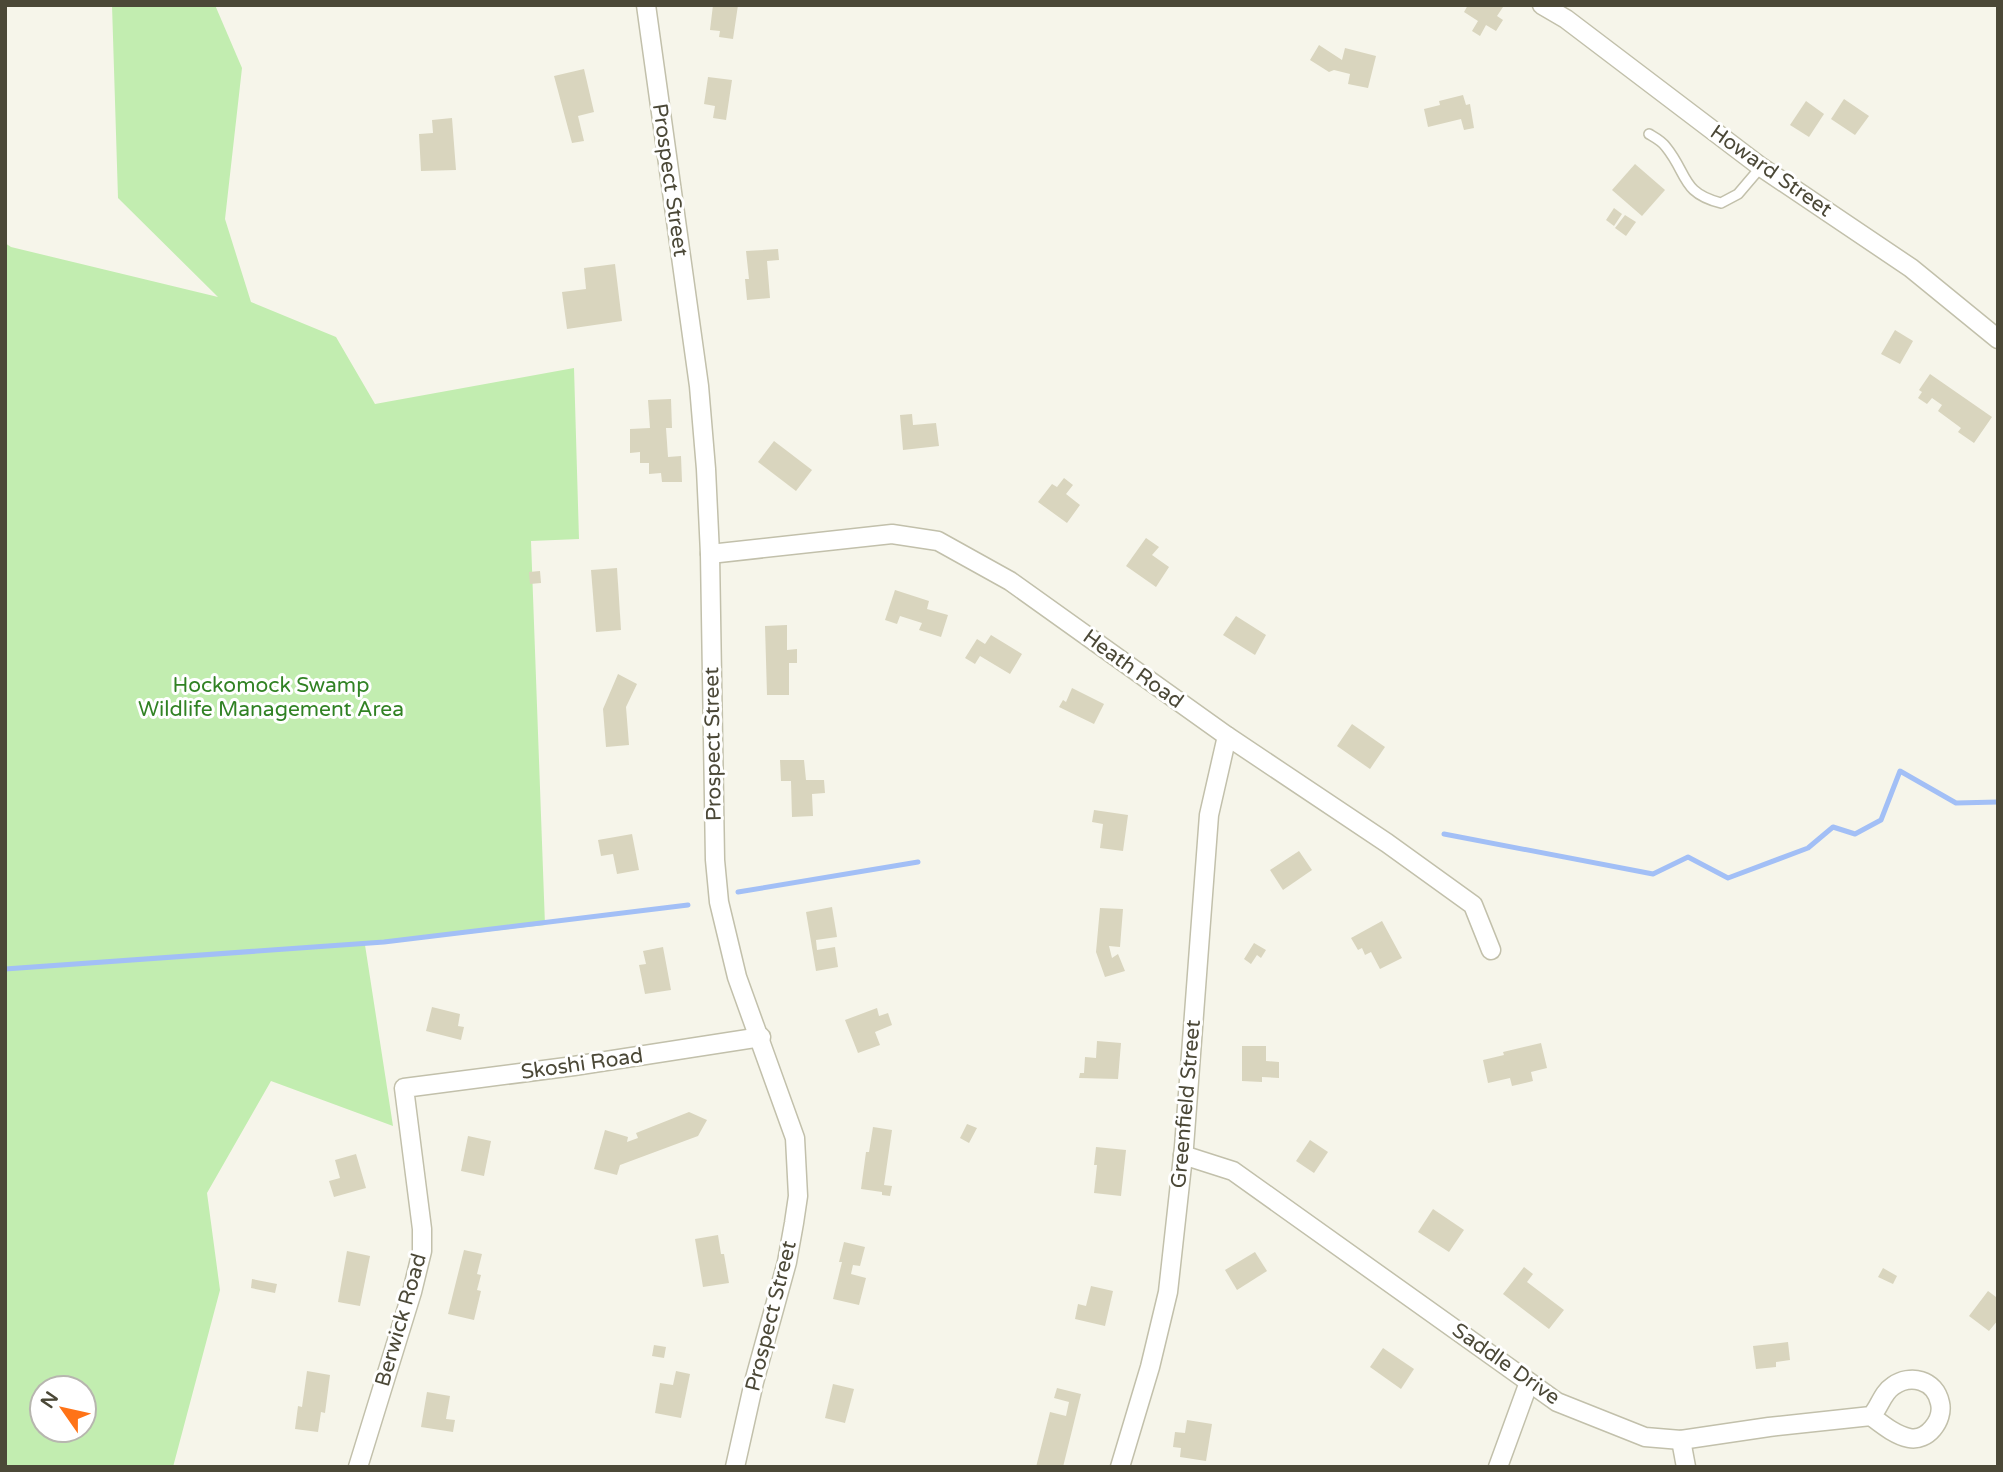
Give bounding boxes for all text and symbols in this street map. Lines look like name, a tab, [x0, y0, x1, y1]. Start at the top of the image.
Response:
street label: Prospect Street	[647, 102, 693, 258]
street label: Howard Street	[1705, 120, 1837, 222]
street label: Heath Road	[1078, 624, 1188, 714]
street label: Prospect Street	[699, 667, 727, 821]
park label: Hockomock Swamp Wildlife Management Area	[138, 673, 404, 722]
street label: Greenfield Street	[1166, 1019, 1206, 1189]
street label: Skoshi Road	[519, 1043, 645, 1085]
street label: Prospect Street	[740, 1238, 802, 1394]
street label: Berwick Road	[370, 1251, 432, 1389]
street label: Saddle Drive	[1447, 1318, 1565, 1410]
north arrow	[28, 1374, 98, 1444]
text: N	[36, 1388, 63, 1413]

